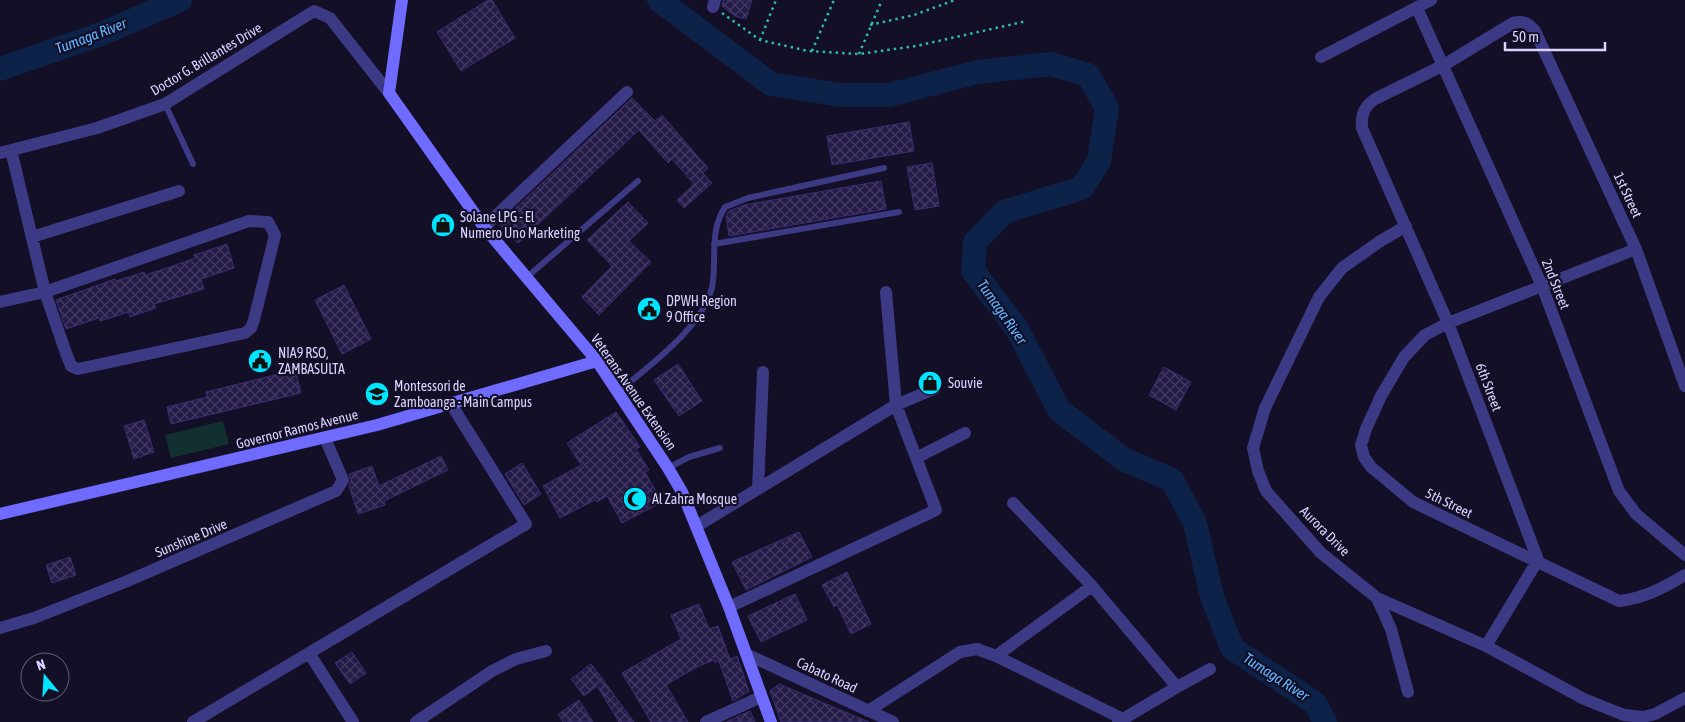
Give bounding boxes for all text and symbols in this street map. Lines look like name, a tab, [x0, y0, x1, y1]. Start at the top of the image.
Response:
water label: Tumaga River	[53, 14, 129, 57]
street label: Doctor G. Brillantes Drive	[147, 19, 265, 99]
scale bar	[1505, 20, 1605, 52]
text: 50 m	[1512, 28, 1539, 45]
street label: 1st Street	[1611, 170, 1645, 220]
place label: Solane LPG - El Numero Uno Marketing	[460, 209, 580, 241]
shop icon: Solane LPG - El Numero Uno Marketing	[430, 212, 456, 238]
street label: 2nd Street	[1539, 257, 1573, 311]
water label: Tumaga River	[974, 276, 1031, 348]
place label: DPWH Region 9 Office	[666, 293, 737, 325]
public building icon: DPWH Region 9 Office	[636, 296, 662, 322]
street label: Veterans Avenue Extension	[588, 331, 680, 453]
place label: NIA9 RSO, ZAMBASULTA	[278, 345, 345, 377]
public building icon: NIA9 RSO, ZAMBASULTA	[247, 348, 273, 374]
street label: 6th Street	[1473, 361, 1505, 413]
shop icon: Souvie	[917, 370, 943, 396]
place label: Souvie	[948, 375, 983, 391]
place label: Montessori de Zamboanga - Main Campus	[394, 378, 532, 410]
school or university icon: Montessori de Zamboanga - Main Campus	[364, 381, 390, 407]
street label: Governor Ramos Avenue	[234, 406, 360, 452]
street label: 5th Street	[1423, 485, 1475, 521]
mosque icon: Al Zahra Mosque	[622, 486, 648, 512]
place label: Al Zahra Mosque	[652, 491, 737, 507]
street label: Aurora Drive	[1297, 503, 1353, 559]
street label: Sunshine Drive	[153, 516, 229, 560]
water label: Tumaga River	[1240, 649, 1313, 704]
north arrow	[20, 652, 70, 702]
street label: Cabato Road	[794, 654, 860, 696]
text: N	[35, 656, 47, 674]

